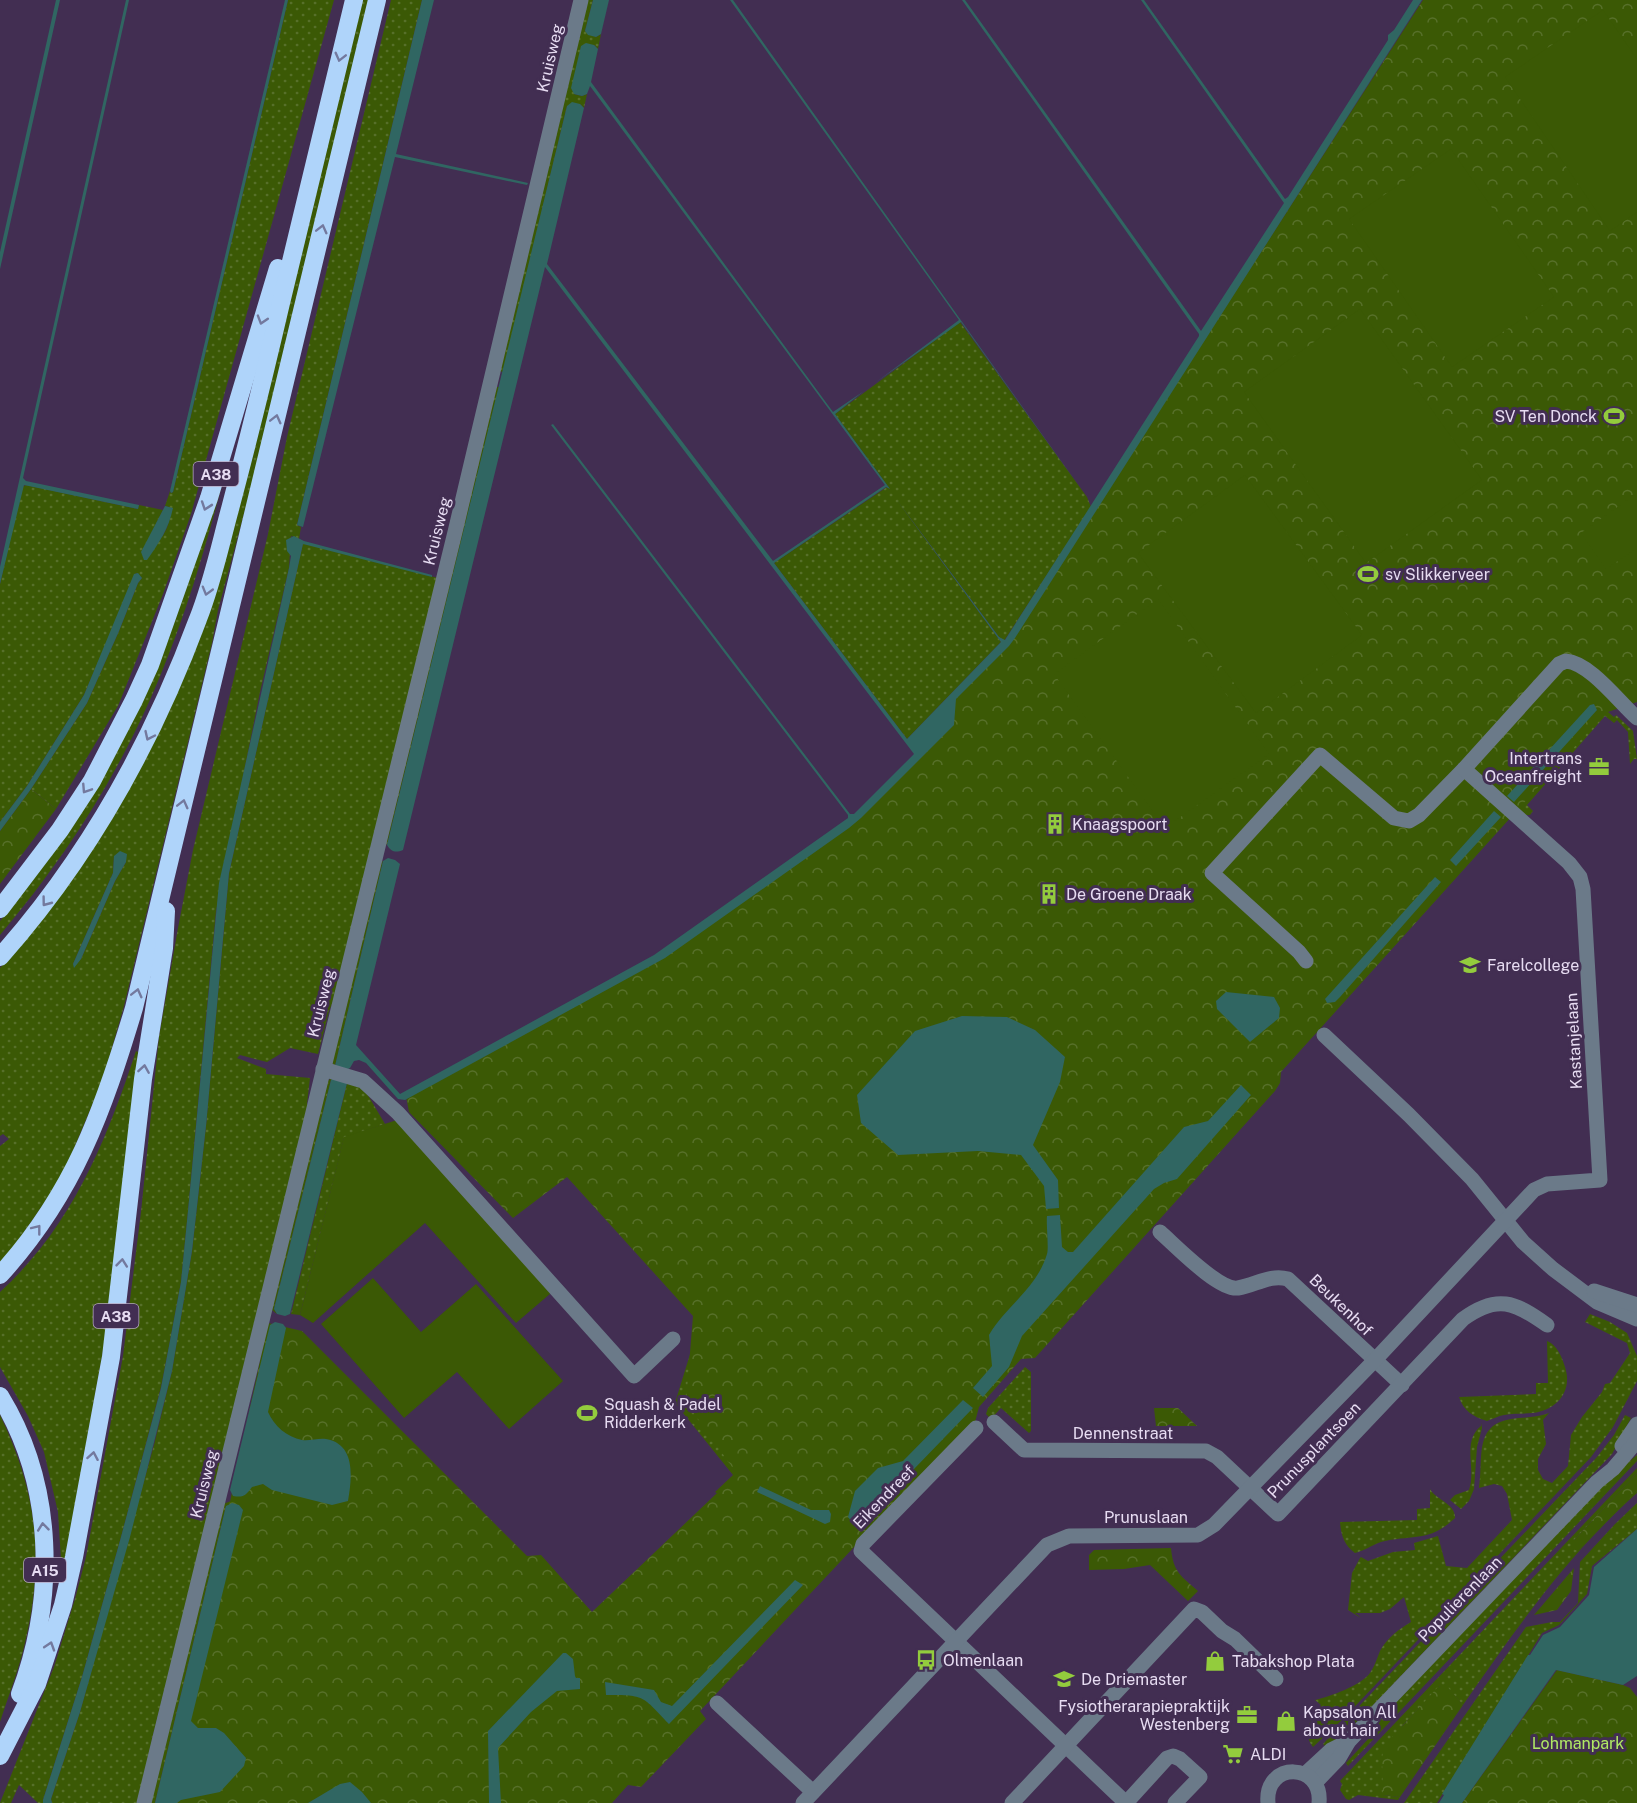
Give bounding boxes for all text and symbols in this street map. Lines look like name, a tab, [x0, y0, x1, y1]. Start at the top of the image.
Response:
street label: Kruisweg	[533, 22, 567, 94]
one-way arrow	[335, 52, 348, 62]
one-way arrow	[314, 225, 327, 235]
one-way arrow	[257, 314, 269, 325]
sports icon: SV Ten Donck	[1602, 404, 1626, 428]
place label: SV Ten Donck	[1494, 407, 1597, 426]
one-way arrow	[269, 414, 282, 424]
road number: A38	[194, 462, 238, 486]
street label: Kruisweg	[419, 495, 455, 567]
one-way arrow	[200, 501, 213, 511]
sports icon: sv Slikkerveer	[1356, 562, 1380, 586]
place label: sv Slikkerveer	[1385, 565, 1490, 584]
one-way arrow	[202, 585, 214, 596]
one-way arrow	[144, 730, 156, 741]
place label: Intertrans Oceanfreight	[1484, 749, 1582, 786]
office icon: Intertrans Oceanfreight	[1587, 755, 1611, 779]
one-way arrow	[83, 782, 94, 793]
one-way arrow	[176, 799, 189, 809]
building icon: Knaagspoort	[1043, 812, 1067, 836]
place label: Knaagspoort	[1072, 815, 1167, 834]
building icon: De Groene Draak	[1037, 882, 1061, 906]
place label: De Groene Draak	[1066, 885, 1192, 904]
one-way arrow	[43, 895, 54, 906]
school or university icon: Farelcollege	[1458, 953, 1482, 977]
place label: Farelcollege	[1487, 956, 1579, 975]
street label: Kruisweg	[303, 967, 339, 1039]
one-way arrow	[130, 989, 143, 999]
street label: Kastanjelaan	[1562, 992, 1586, 1090]
one-way arrow	[138, 1065, 150, 1074]
one-way arrow	[30, 1225, 41, 1236]
one-way arrow	[115, 1258, 128, 1268]
street label: Beukenhof	[1305, 1270, 1377, 1340]
road number: A38	[94, 1304, 138, 1328]
place label: Squash & Padel Ridderkerk	[604, 1395, 721, 1432]
street label: Prunusplantsoen	[1263, 1398, 1365, 1502]
sports icon: Squash & Padel Ridderkerk	[575, 1401, 599, 1425]
street label: Dennenstraat	[1073, 1424, 1173, 1443]
street label: Kruisweg	[186, 1448, 222, 1520]
one-way arrow	[86, 1451, 99, 1461]
street label: Eikendreef	[849, 1461, 919, 1533]
street label: Prunuslaan	[1104, 1508, 1188, 1527]
one-way arrow	[37, 1522, 50, 1532]
street label: Populierenlaan	[1414, 1552, 1506, 1646]
road number: A15	[24, 1558, 66, 1582]
one-way arrow	[43, 1641, 55, 1652]
bus stop icon: Olmenlaan	[914, 1648, 938, 1672]
shop icon: Tabakshop Plata	[1203, 1649, 1227, 1673]
place label: Olmenlaan	[943, 1651, 1023, 1670]
place label: Tabakshop Plata	[1232, 1652, 1355, 1671]
school or university icon: De Driemaster	[1052, 1667, 1076, 1691]
place label: De Driemaster	[1081, 1670, 1187, 1689]
place label: Fysiotherarapiepraktijk Westenberg	[1058, 1697, 1230, 1734]
office icon: Fysiotherarapiepraktijk Westenberg	[1235, 1703, 1259, 1727]
place label: Kapsalon All about hair	[1303, 1703, 1397, 1740]
shop icon: Kapsalon All about hair	[1274, 1709, 1298, 1733]
park label: Lohmanpark	[1532, 1734, 1624, 1753]
supermarket icon: ALDI	[1221, 1742, 1245, 1766]
place label: ALDI	[1250, 1745, 1286, 1764]

